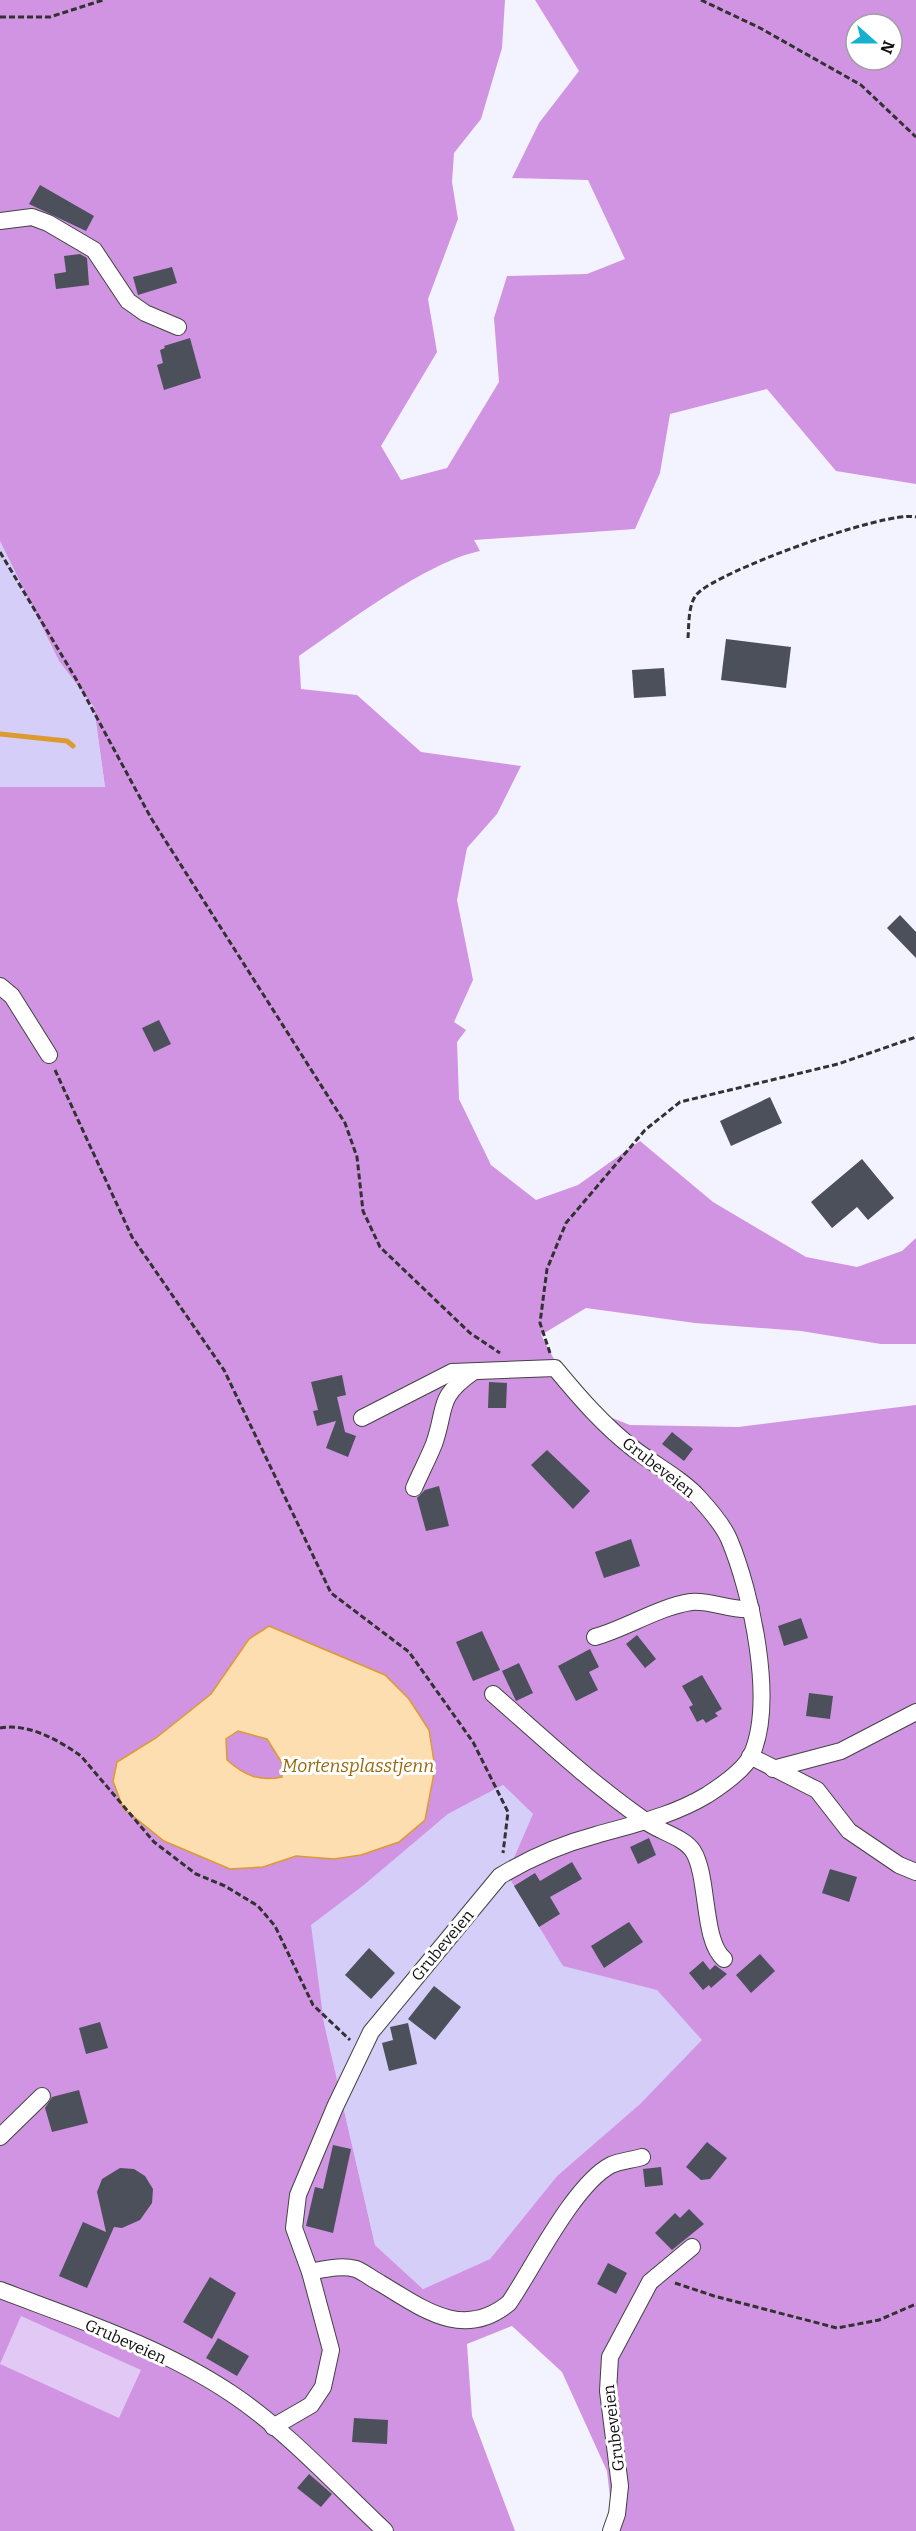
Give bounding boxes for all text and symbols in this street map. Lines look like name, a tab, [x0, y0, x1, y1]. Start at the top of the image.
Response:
north arrow	[844, 12, 904, 72]
text: N	[876, 38, 899, 56]
street label: Grubeveien	[619, 1433, 699, 1502]
water label: Mortensplasstjenn	[282, 1755, 434, 1777]
street label: Grubeveien	[407, 1906, 478, 1985]
street label: Grubeveien	[82, 2315, 169, 2368]
street label: Grubeveien	[599, 2384, 628, 2472]

